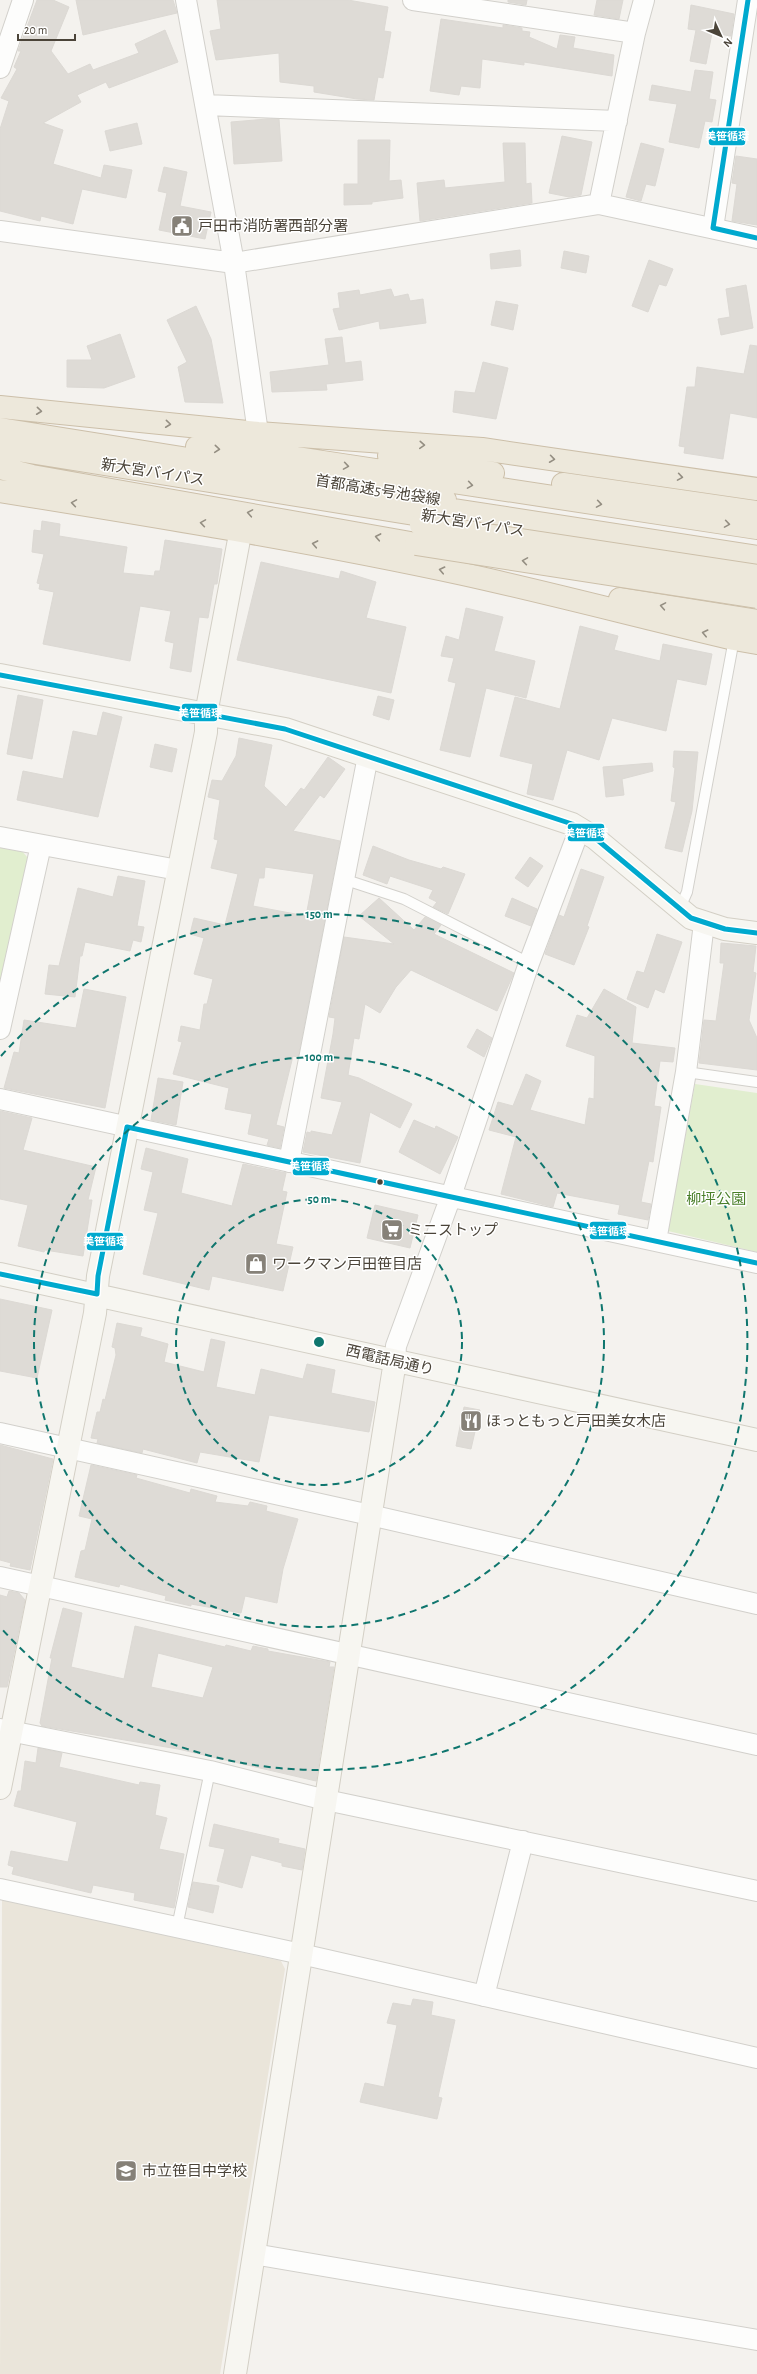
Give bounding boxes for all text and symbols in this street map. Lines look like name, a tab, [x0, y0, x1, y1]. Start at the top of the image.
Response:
scale bar	[18, 16, 75, 42]
north arrow	[701, 16, 741, 56]
text: 20 m	[24, 24, 47, 36]
text: N	[721, 36, 734, 49]
line badge: 美笹循環	[708, 127, 746, 146]
text: 美笹循環	[705, 130, 749, 142]
public building icon: 戸田市消防署西部分署	[169, 213, 195, 239]
place label: 戸田市消防署西部分署	[198, 218, 348, 234]
one-way arrow	[36, 406, 42, 415]
one-way arrow	[165, 419, 171, 428]
one-way arrow	[419, 440, 425, 449]
one-way arrow	[214, 445, 220, 454]
one-way arrow	[549, 454, 555, 463]
street label: 新大宮バイパス	[100, 456, 206, 488]
one-way arrow	[342, 461, 349, 470]
street label: 首都高速5号池袋線	[314, 471, 442, 508]
one-way arrow	[677, 472, 683, 481]
one-way arrow	[467, 480, 473, 489]
one-way arrow	[71, 499, 77, 507]
one-way arrow	[596, 499, 602, 508]
street label: 新大宮バイパス	[420, 507, 526, 539]
one-way arrow	[247, 509, 253, 518]
one-way arrow	[200, 519, 206, 528]
one-way arrow	[724, 519, 730, 528]
one-way arrow	[375, 533, 381, 541]
one-way arrow	[312, 541, 318, 549]
one-way arrow	[522, 557, 528, 565]
one-way arrow	[439, 567, 446, 575]
one-way arrow	[660, 602, 666, 611]
one-way arrow	[702, 629, 708, 637]
line badge: 美笹循環	[181, 703, 218, 722]
text: 美笹循環	[178, 707, 222, 719]
line badge: 美笹循環	[567, 823, 605, 842]
text: 美笹循環	[564, 827, 608, 839]
text: 150 m	[305, 908, 333, 920]
text: 100 m	[305, 1051, 333, 1063]
line badge: 美笹循環	[292, 1157, 330, 1176]
text: 美笹循環	[289, 1160, 333, 1172]
unlabelled marker	[375, 1177, 385, 1187]
park label: 柳坪公園	[686, 1191, 746, 1207]
text: 50 m	[308, 1193, 331, 1205]
supermarket icon: ミニストップ	[379, 1217, 405, 1243]
line badge: 美笹循環	[589, 1221, 627, 1240]
place label: ミニストップ	[408, 1222, 498, 1238]
text: 美笹循環	[586, 1225, 630, 1237]
line badge: 美笹循環	[86, 1232, 124, 1251]
text: 美笹循環	[83, 1235, 127, 1247]
shop icon: ワークマン戸田笹目店	[243, 1251, 269, 1277]
place label: ワークマン戸田笹目店	[272, 1256, 422, 1272]
centre of rings	[312, 1335, 326, 1349]
street label: 西電話局通り	[344, 1342, 436, 1378]
restaurant icon: ほっともっと戸田美女木店	[458, 1408, 484, 1434]
place label: ほっともっと戸田美女木店	[486, 1413, 666, 1429]
school or university icon: 市立笹目中学校	[113, 2158, 139, 2184]
place label: 市立笹目中学校	[142, 2163, 247, 2179]

